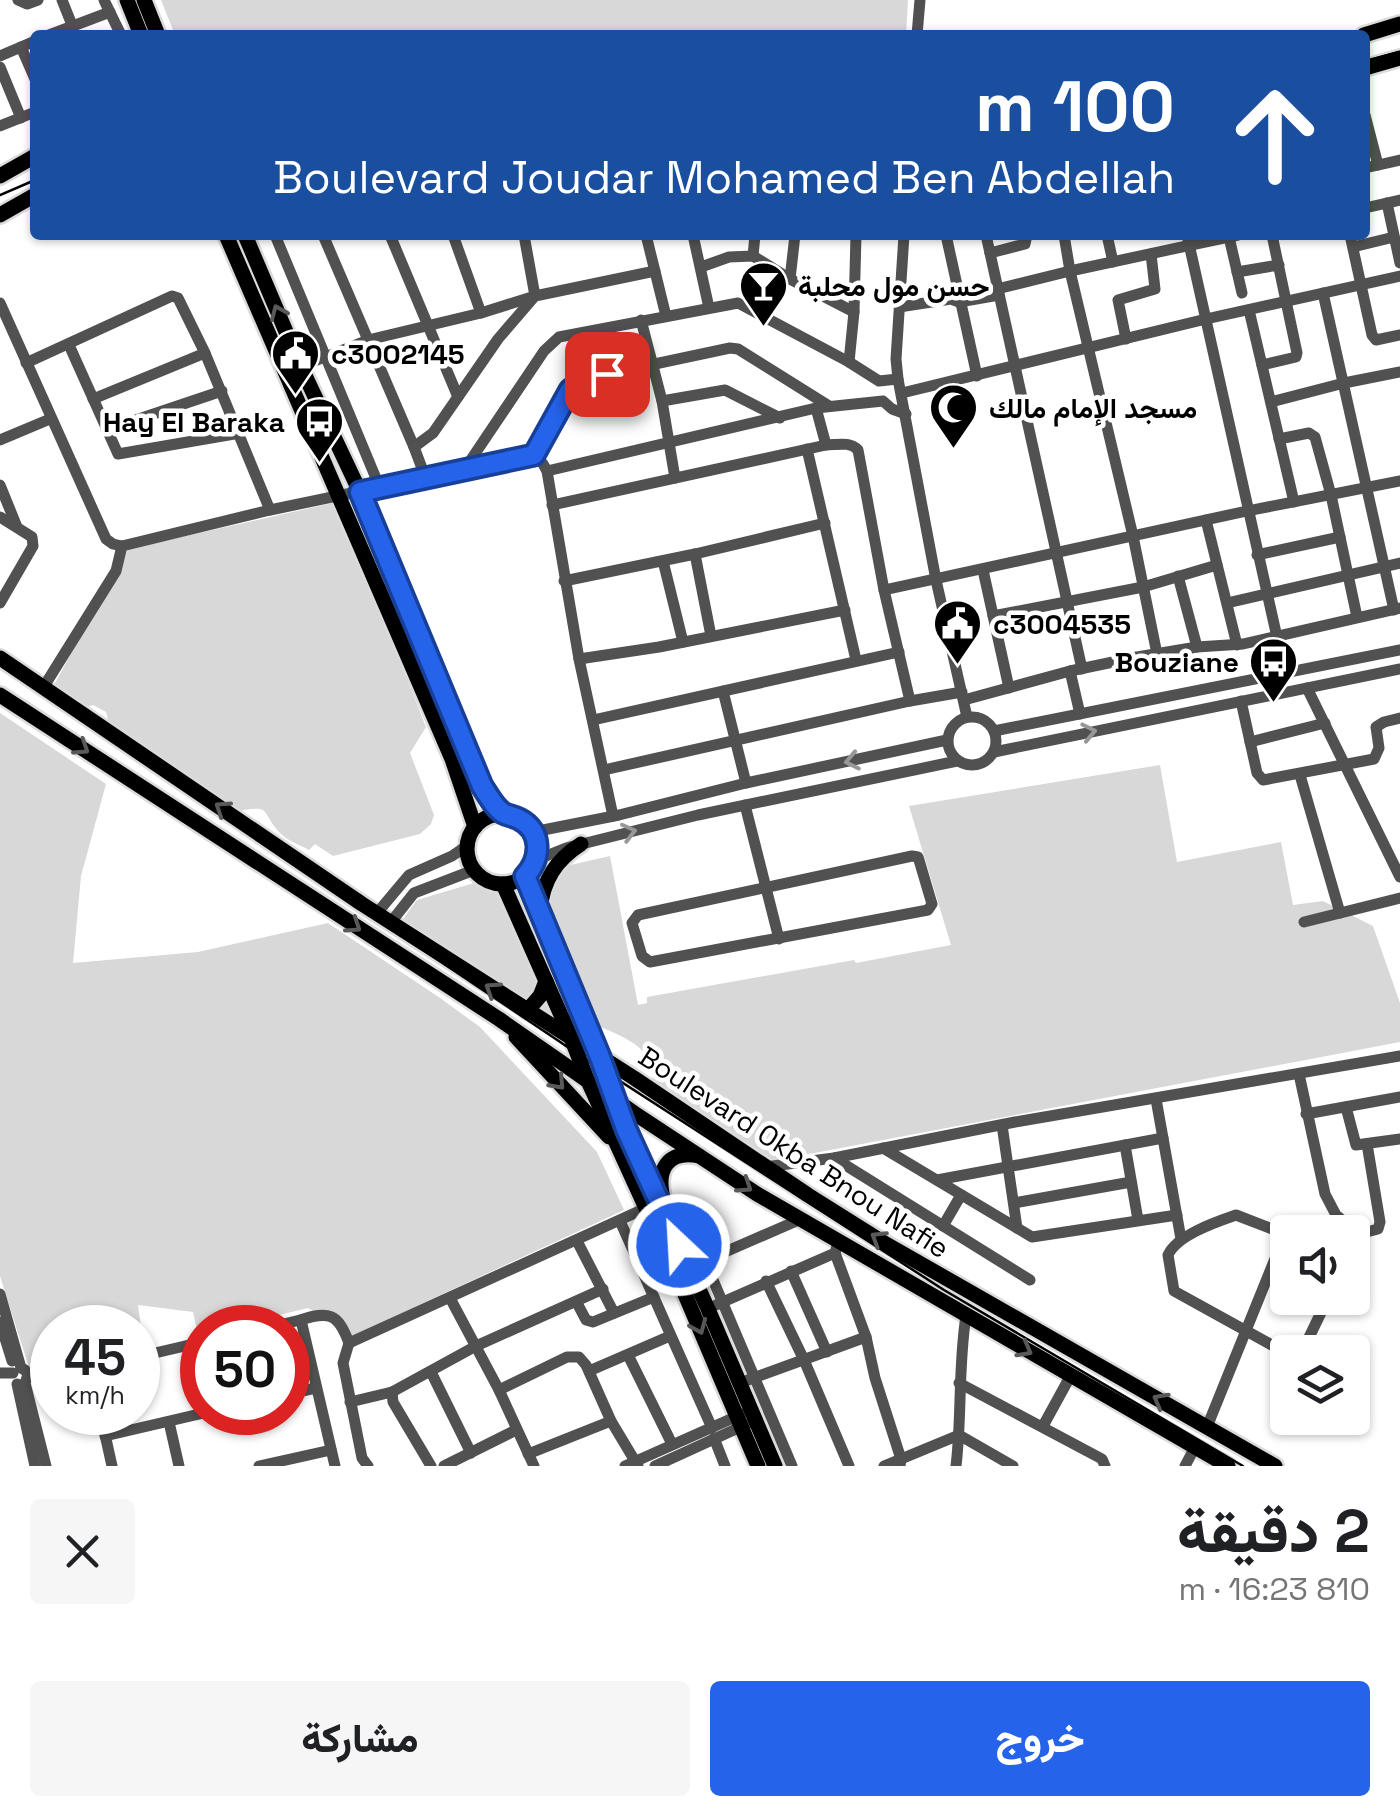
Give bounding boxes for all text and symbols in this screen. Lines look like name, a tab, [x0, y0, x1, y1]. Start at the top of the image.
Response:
text: 100 m	[975, 62, 1175, 151]
icon: ahead	[1210, 70, 1340, 200]
text: Boulevard Joudar Mohamed Ben Abdellah	[273, 149, 1175, 206]
bar icon: حسن مول محلبة	[737, 260, 789, 328]
place label: حسن مول محلبة	[798, 268, 990, 304]
one-way arrow	[270, 304, 290, 322]
public building icon: c3002145	[270, 328, 322, 396]
pin	[565, 332, 650, 417]
place label: c3002145	[331, 336, 465, 372]
icon: arrive	[580, 347, 635, 402]
mosque icon: مسجد الإمام مالك	[928, 382, 980, 450]
place label: مسجد الإمام مالك	[989, 390, 1197, 427]
bus stop icon: Hay El Baraka	[294, 396, 346, 464]
place label: Hay El Baraka	[103, 404, 285, 440]
public building icon: c3004535	[932, 598, 984, 666]
place label: c3004535	[993, 606, 1131, 642]
bus stop icon: Bouziane	[1248, 636, 1300, 704]
place label: Bouziane	[1114, 644, 1239, 680]
one-way arrow	[1080, 723, 1097, 744]
one-way arrow	[71, 735, 89, 754]
one-way arrow	[844, 749, 861, 770]
one-way arrow	[215, 802, 234, 820]
one-way arrow	[620, 823, 637, 844]
one-way arrow	[342, 914, 361, 932]
one-way arrow	[485, 982, 503, 1001]
street label: Boulevard Okba Bnou Nafie	[632, 1038, 956, 1266]
one-way arrow	[546, 1072, 564, 1090]
one-way arrow	[734, 1173, 752, 1192]
position arrow	[627, 1193, 731, 1297]
map controls	[1270, 1215, 1370, 1435]
button: sound	[1270, 1215, 1370, 1315]
one-way arrow	[871, 1232, 889, 1251]
speed limit sign: 50	[180, 1305, 310, 1435]
one-way arrow	[687, 1317, 707, 1335]
text: 45	[64, 1326, 126, 1390]
button: layers	[1270, 1335, 1370, 1435]
one-way arrow	[1014, 1337, 1032, 1357]
text: km/h	[65, 1379, 125, 1411]
one-way arrow	[1153, 1393, 1171, 1413]
text: 2 دقيقة	[1177, 1493, 1370, 1570]
button: close	[30, 1499, 135, 1604]
text: 810 m · 16:23	[1178, 1569, 1370, 1609]
button: مشاركة	[30, 1681, 690, 1796]
button: خروج	[710, 1681, 1370, 1796]

